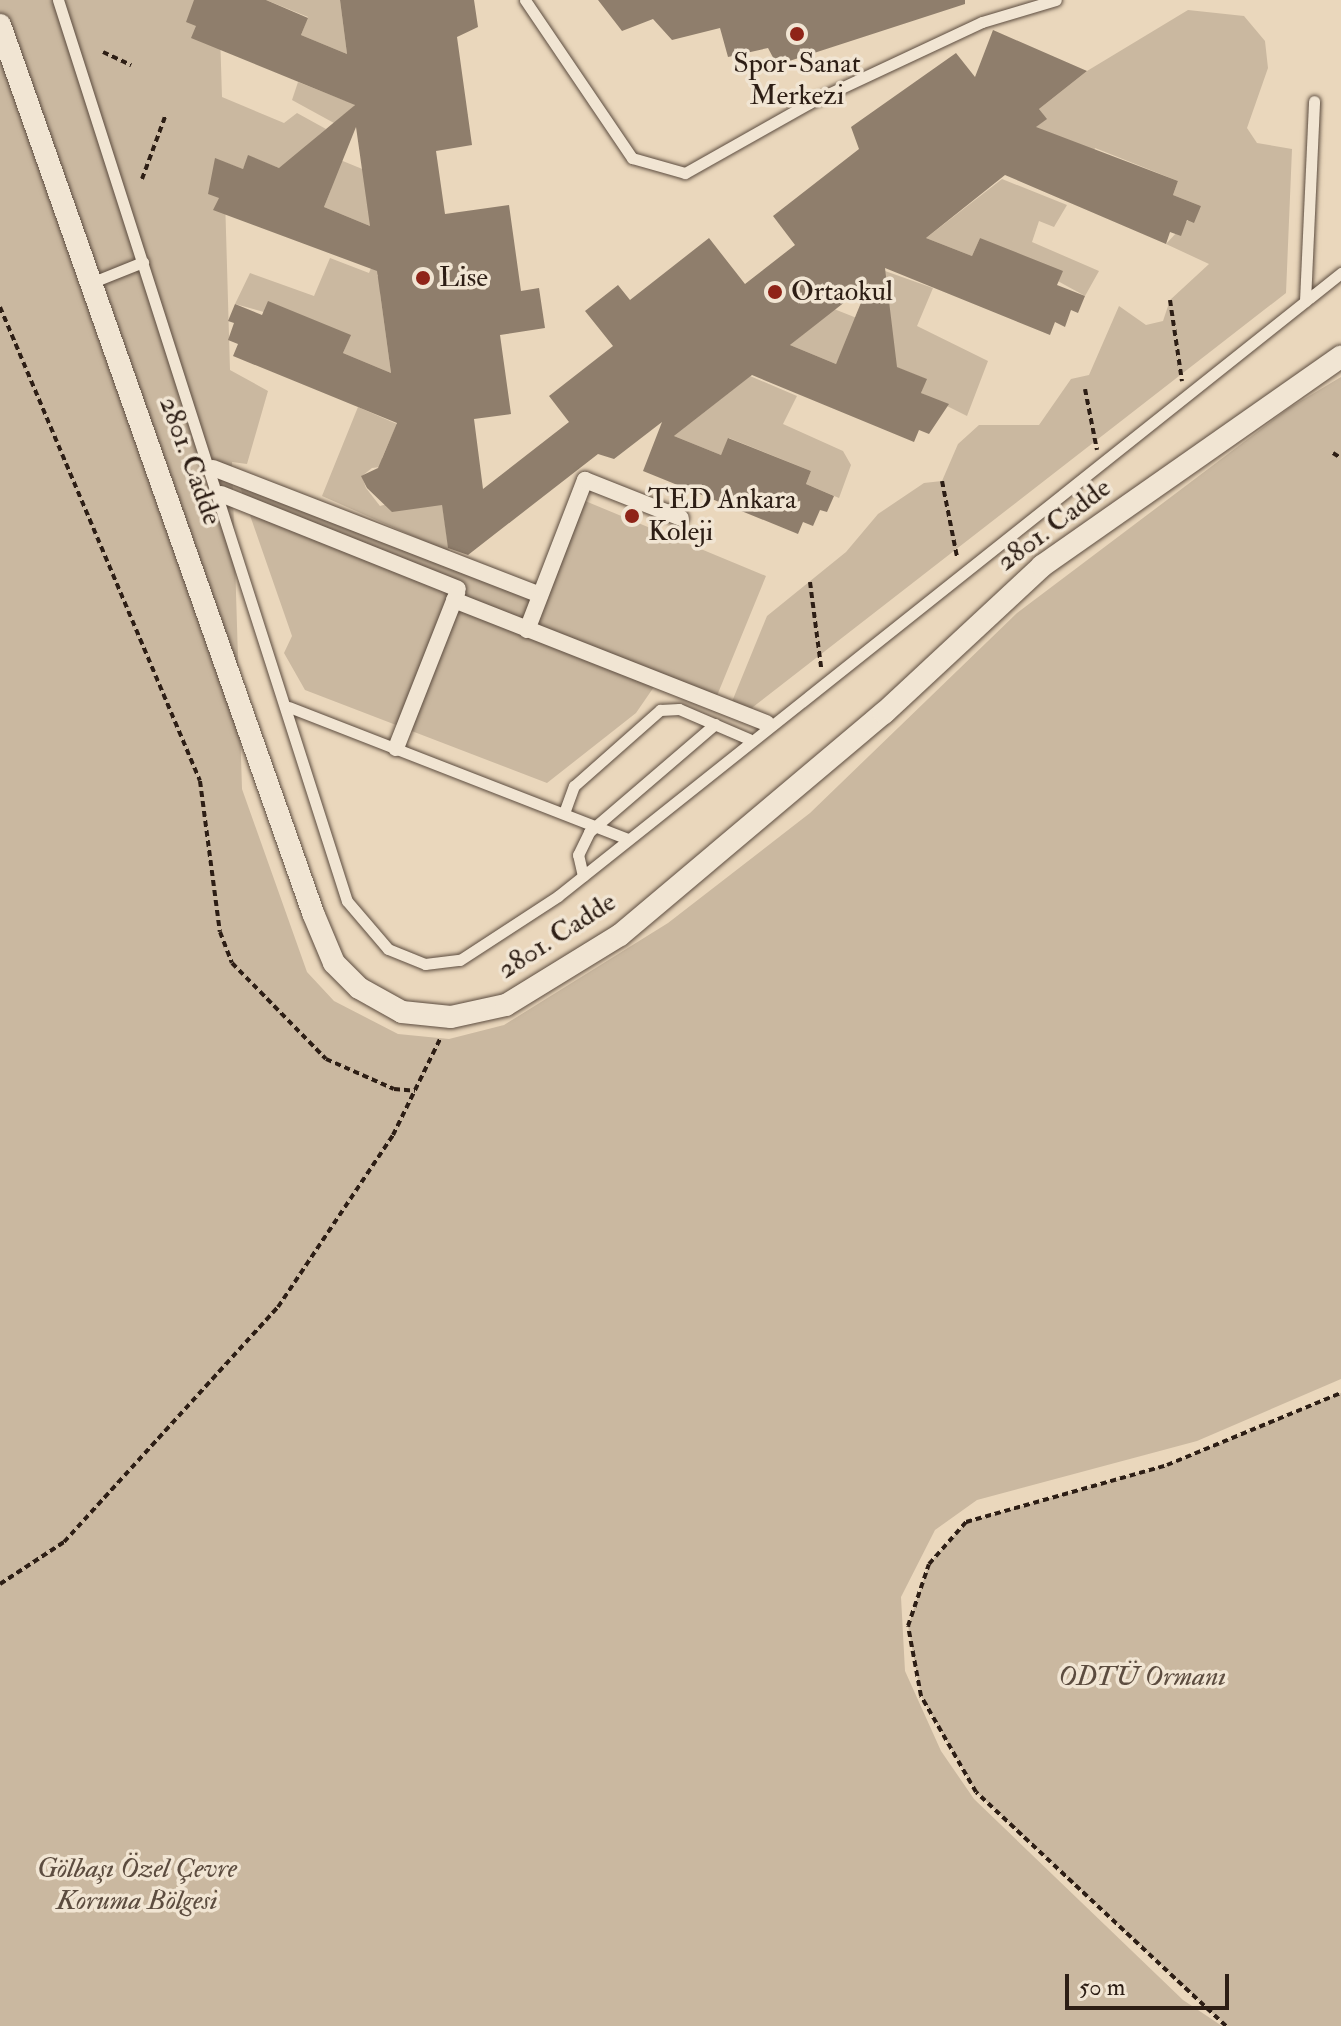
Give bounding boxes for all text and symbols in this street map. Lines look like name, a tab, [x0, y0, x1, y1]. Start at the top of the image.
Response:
marker: Spor-Sanat Merkezi	[788, 25, 806, 43]
place label: Spor-Sanat Merkezi	[733, 47, 861, 113]
place label: Lise	[439, 261, 488, 295]
marker: Lise	[414, 269, 432, 287]
place label: Ortaokul	[791, 275, 893, 309]
marker: Ortaokul	[766, 283, 784, 301]
street label: 2801. Cadde	[151, 392, 229, 530]
street label: 2801. Cadde	[990, 471, 1118, 579]
place label: TED Ankara Koleji	[648, 483, 796, 549]
marker: TED Ankara Koleji	[623, 507, 641, 525]
street label: 2801. Cadde	[492, 885, 622, 987]
park label: ODTÜ Ormanı	[1058, 1660, 1226, 1694]
park label: Gölbaşı Özel Çevre Koruma Bölgesi	[37, 1852, 237, 1918]
scale bar	[1069, 1958, 1233, 2008]
text: 50 m	[1079, 1972, 1125, 2003]

